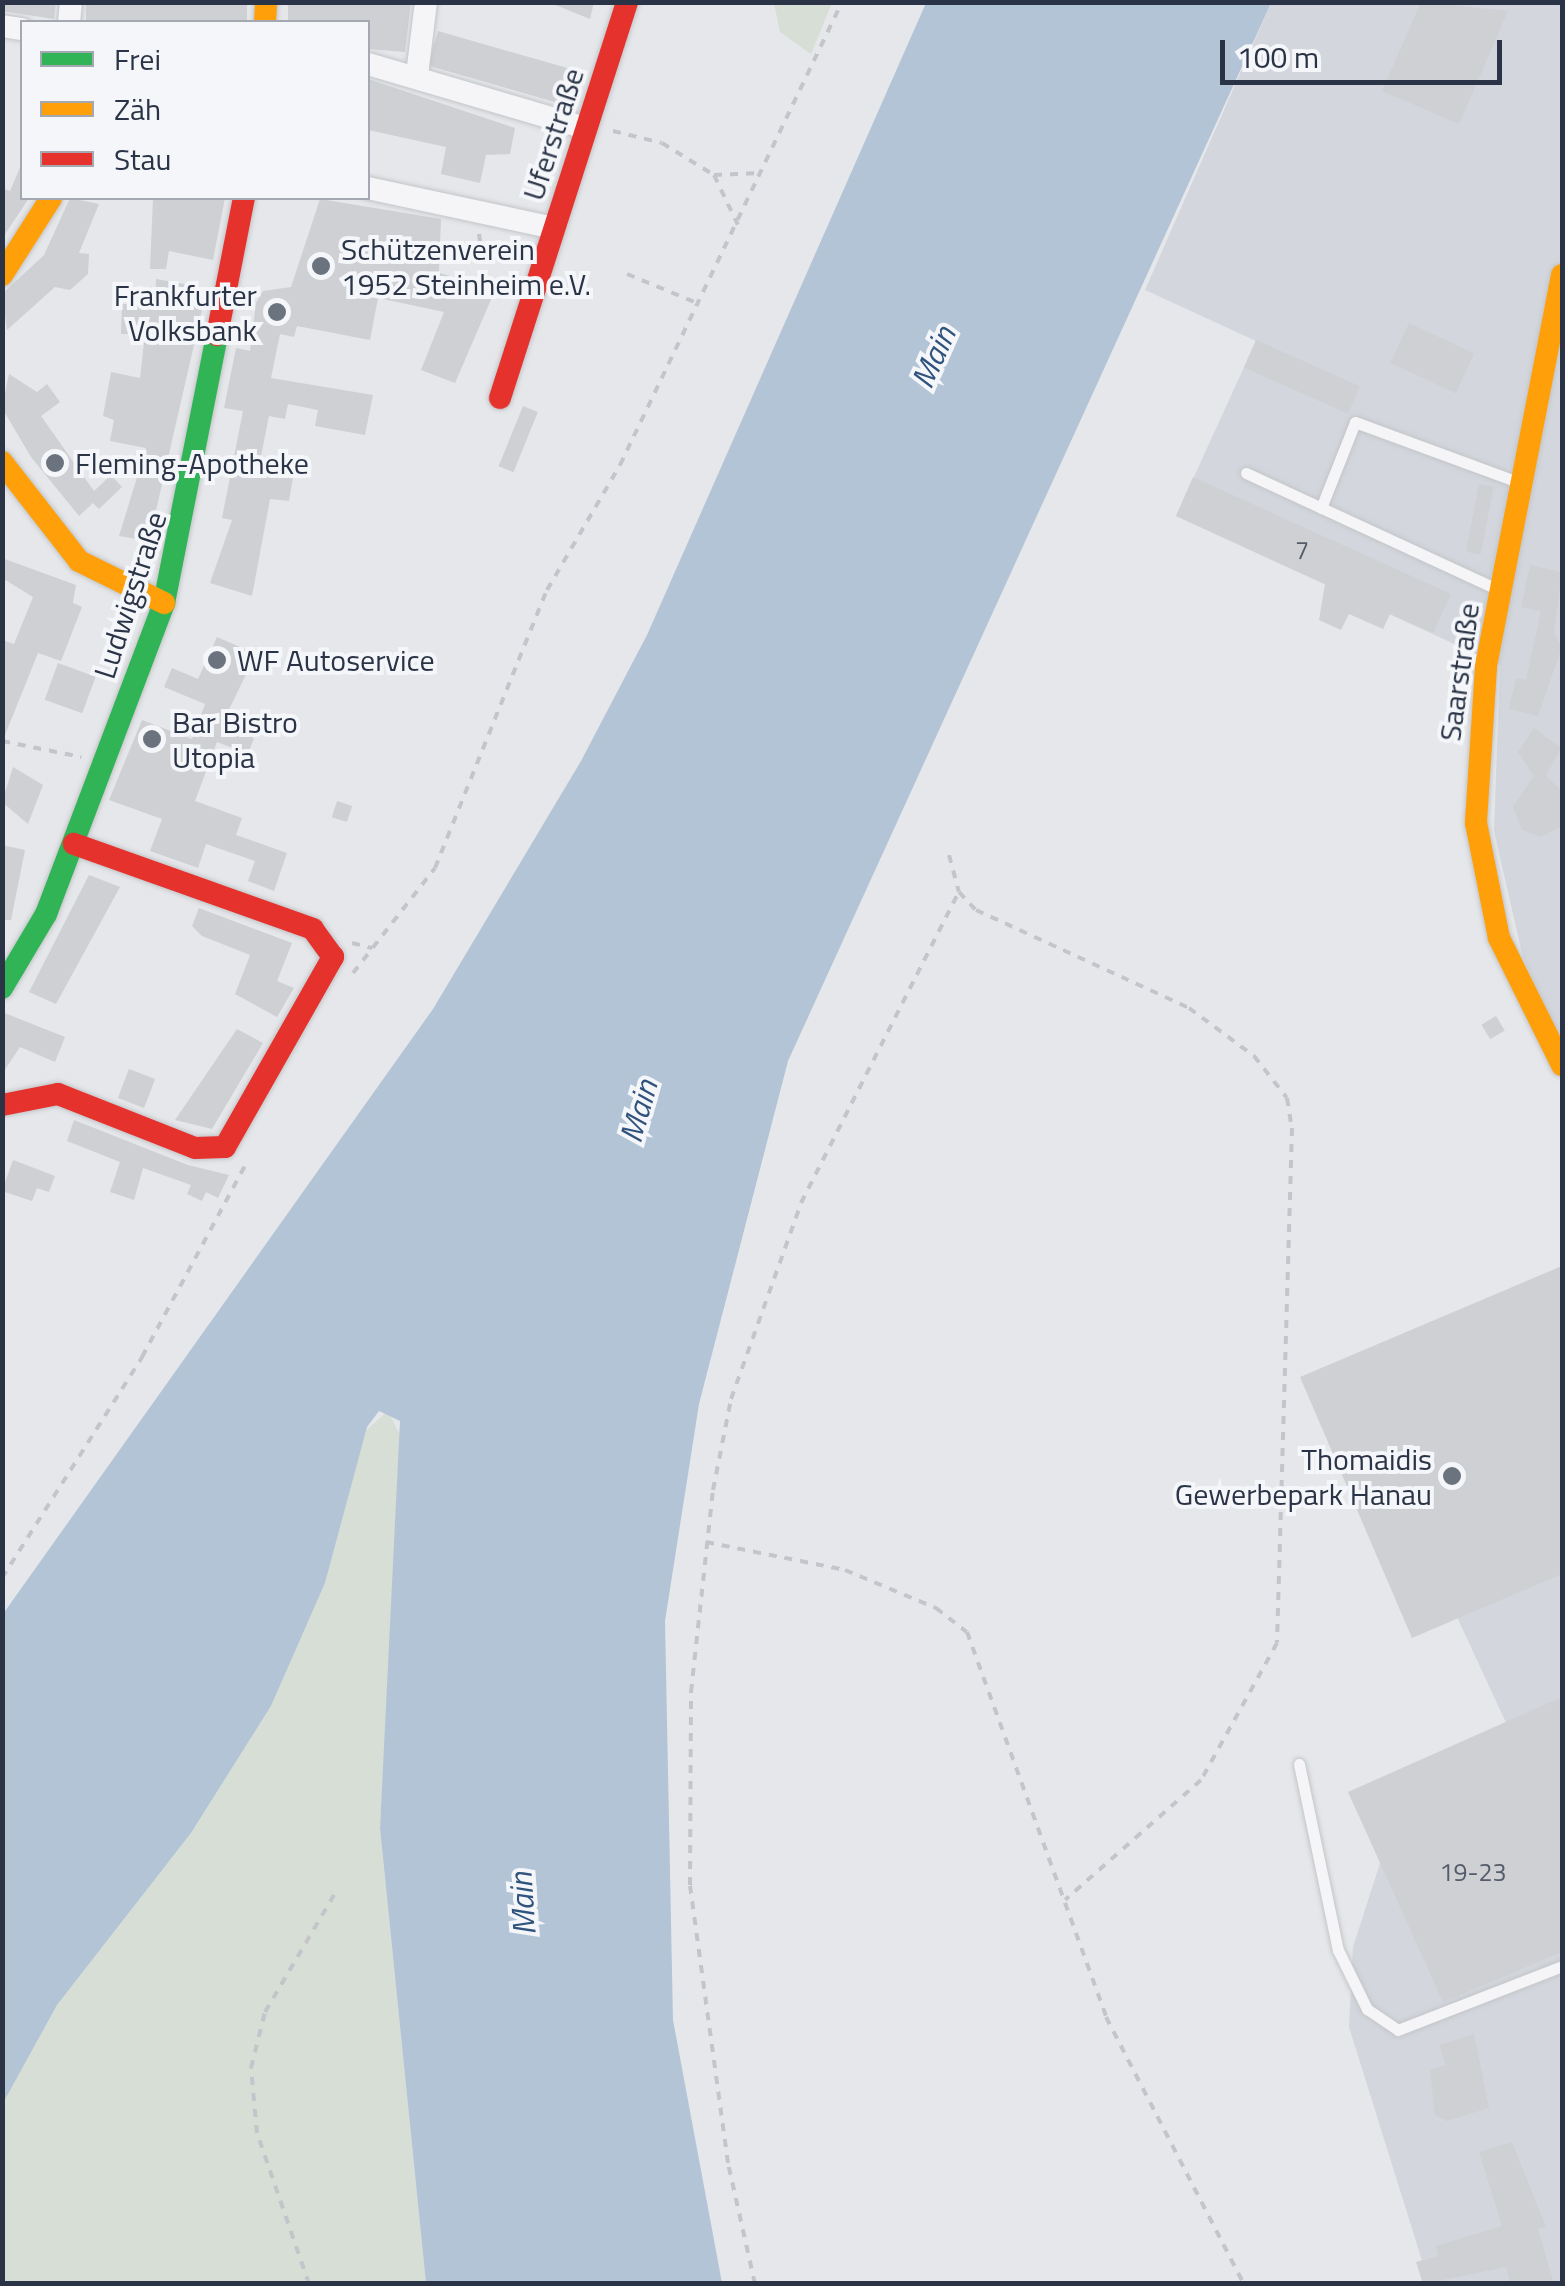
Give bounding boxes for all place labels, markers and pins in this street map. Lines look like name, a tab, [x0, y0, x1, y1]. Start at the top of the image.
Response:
place label: Schützenverein 1952 Steinheim e.V.	[341, 231, 591, 302]
marker: Schützenverein 1952 Steinheim e.V.	[310, 255, 332, 277]
place label: Frankfurter Volksbank	[114, 277, 257, 348]
marker: Frankfurter Volksbank	[266, 301, 288, 323]
place label: Fleming-Apotheke	[75, 445, 309, 481]
marker: Fleming-Apotheke	[44, 452, 66, 474]
place label: WF Autoservice	[237, 642, 435, 678]
marker: WF Autoservice	[206, 649, 228, 671]
place label: Bar Bistro Utopia	[172, 704, 298, 774]
marker: Bar Bistro Utopia	[141, 728, 163, 750]
place label: Thomaidis Gewerbepark Hanau	[1175, 1441, 1432, 1512]
marker: Thomaidis Gewerbepark Hanau	[1441, 1465, 1463, 1487]

